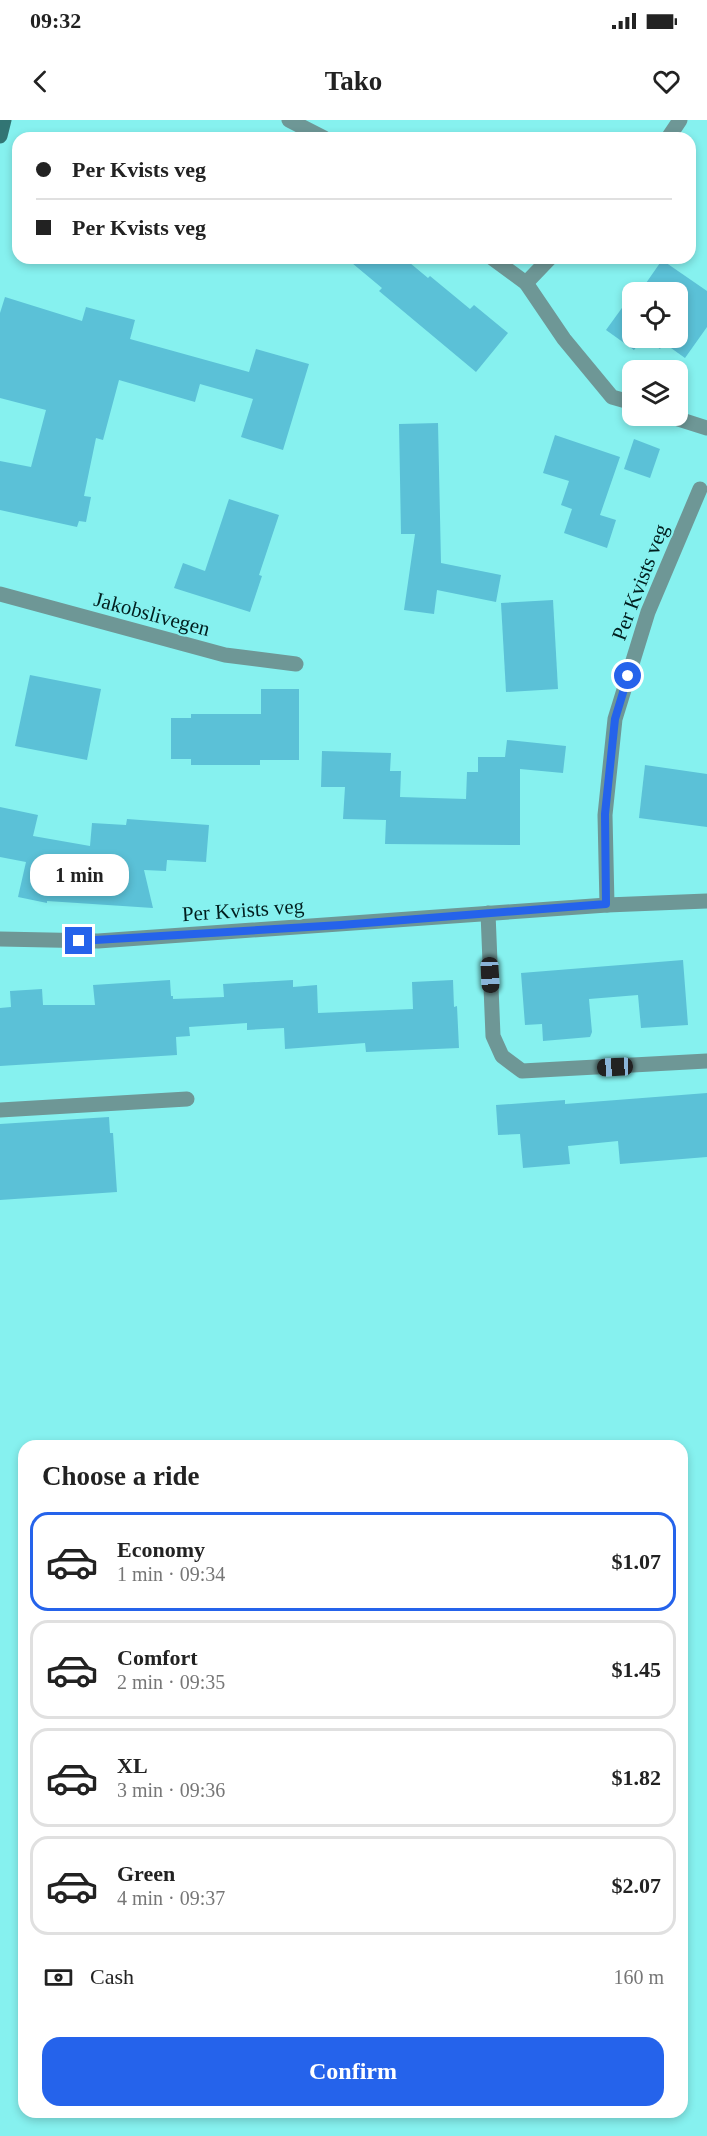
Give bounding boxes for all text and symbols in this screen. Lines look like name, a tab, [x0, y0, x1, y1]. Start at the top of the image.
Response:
text: 09:32	[30, 8, 81, 33]
icon: back	[24, 65, 57, 98]
icon: heart	[650, 65, 683, 98]
text: Tako	[325, 66, 382, 96]
text: Per Kvists veg	[72, 157, 206, 182]
text: Per Kvists veg	[72, 215, 206, 240]
map controls	[622, 282, 688, 426]
button: locate	[622, 282, 688, 348]
button: layers	[622, 360, 688, 426]
street label: Per Kvists veg	[607, 520, 673, 643]
street label: Jakobslivegen	[91, 587, 213, 641]
route start	[614, 662, 641, 689]
callout: 1 min	[29, 854, 128, 896]
text: 1 min	[55, 864, 104, 886]
street label: Per Kvists veg	[181, 894, 305, 926]
route end	[65, 927, 92, 954]
car	[480, 957, 500, 993]
car	[597, 1057, 633, 1077]
text: Choose a ride	[42, 1461, 200, 1491]
icon: car	[45, 1535, 99, 1589]
text: Economy	[117, 1537, 205, 1562]
text: $1.07	[612, 1549, 661, 1574]
text: 1 min · 09:34	[117, 1563, 225, 1585]
icon: car	[45, 1643, 99, 1697]
text: Comfort	[117, 1645, 198, 1670]
text: $1.45	[612, 1657, 661, 1682]
text: 2 min · 09:35	[117, 1671, 225, 1693]
icon: car	[45, 1751, 99, 1805]
text: XL	[117, 1753, 148, 1778]
text: $1.82	[612, 1765, 661, 1790]
text: 3 min · 09:36	[117, 1779, 225, 1801]
icon: car	[45, 1859, 99, 1913]
text: Green	[117, 1861, 175, 1886]
text: $2.07	[612, 1873, 661, 1898]
text: 4 min · 09:37	[117, 1887, 225, 1909]
icon: cash	[42, 1961, 75, 1994]
text: Cash	[90, 1964, 134, 1989]
text: 160 m	[613, 1966, 664, 1988]
button: Confirm	[42, 2037, 664, 2106]

